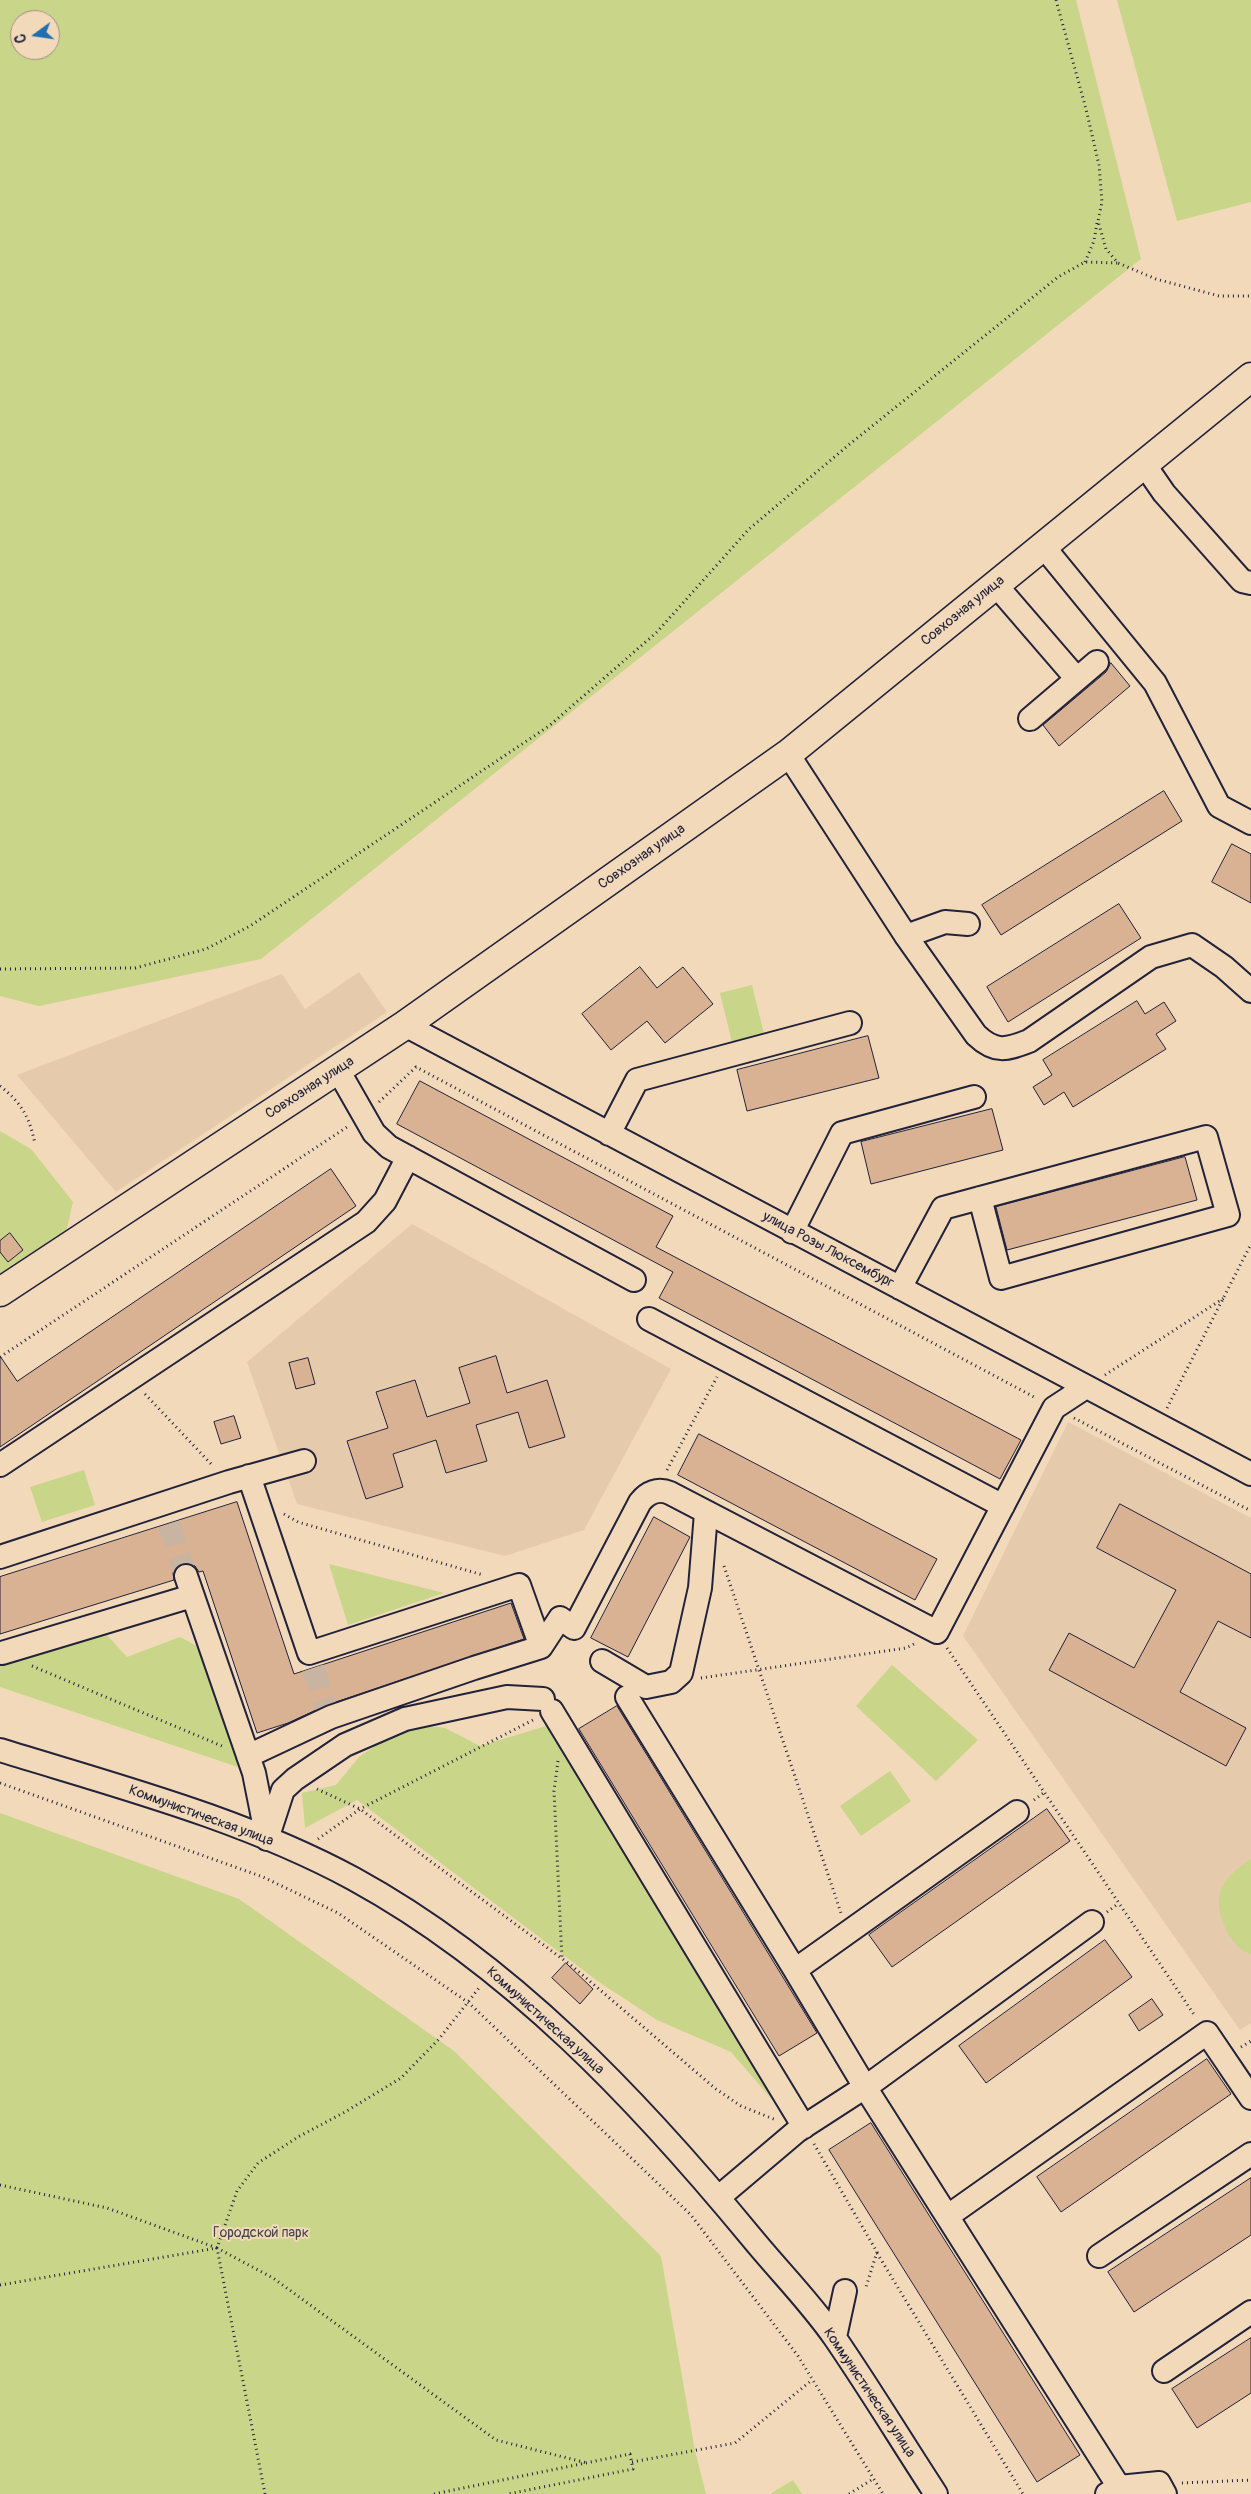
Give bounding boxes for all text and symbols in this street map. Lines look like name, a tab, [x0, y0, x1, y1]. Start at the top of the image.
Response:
north arrow	[10, 10, 60, 60]
text: С	[12, 32, 30, 45]
street label: Совхозная улица	[918, 572, 1008, 650]
street label: Совхозная улица	[595, 821, 689, 893]
street label: Совхозная улица	[263, 1053, 357, 1123]
street label: улица Розы Люксембург	[759, 1208, 897, 1292]
street label: Коммунистическая улица	[126, 1782, 276, 1850]
street label: Коммунистическая улица	[483, 1964, 607, 2078]
park label: Городской парк	[213, 2225, 309, 2241]
street label: Коммунистическая улица	[819, 2325, 919, 2461]

